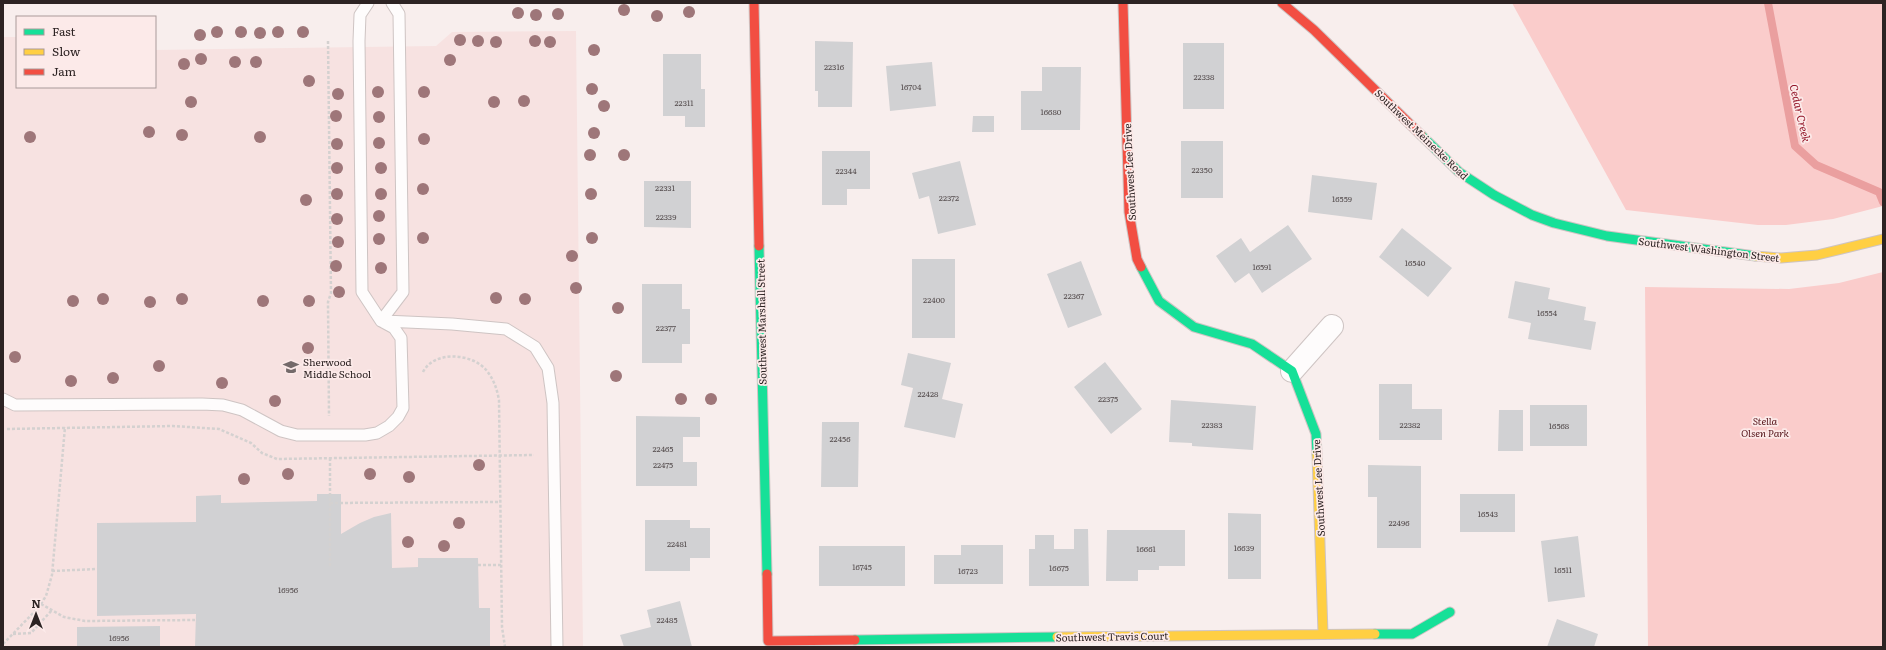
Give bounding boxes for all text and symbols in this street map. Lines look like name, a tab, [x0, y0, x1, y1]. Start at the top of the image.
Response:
legend	[16, 16, 156, 88]
text: Fast	[52, 22, 76, 40]
text: Slow	[52, 42, 81, 60]
house number: 22316	[824, 61, 845, 72]
text: Jam	[52, 62, 77, 80]
house number: 22338	[1194, 71, 1215, 82]
house number: 16704	[901, 81, 922, 92]
water label: Cedar Creek	[1787, 82, 1815, 144]
street label: Southwest Meinecke Road	[1372, 85, 1472, 183]
house number: 22311	[675, 97, 694, 108]
house number: 16680	[1041, 106, 1062, 117]
street label: Southwest Lee Drive	[1119, 123, 1139, 221]
house number: 22350	[1191, 164, 1213, 175]
house number: 22344	[835, 165, 857, 176]
house number: 22331	[655, 182, 676, 193]
house number: 22372	[939, 192, 959, 203]
house number: 16559	[1332, 193, 1352, 204]
house number: 22339	[656, 211, 676, 222]
street label: Southwest Washington Street	[1638, 233, 1780, 265]
house number: 16540	[1405, 257, 1426, 268]
street label: Southwest Marshall Street	[752, 259, 770, 385]
house number: 16591	[1252, 261, 1272, 272]
house number: 22367	[1064, 290, 1084, 301]
house number: 22400	[923, 294, 945, 305]
house number: 16554	[1537, 307, 1558, 318]
house number: 22377	[656, 322, 676, 333]
place label: Sherwood Middle School	[303, 354, 372, 381]
school or university icon: Sherwood Middle School	[282, 358, 300, 376]
house number: 22428	[918, 388, 939, 399]
house number: 22375	[1098, 393, 1118, 404]
park label: Stella Olsen Park	[1741, 413, 1790, 440]
house number: 22383	[1201, 419, 1223, 430]
house number: 22382	[1400, 419, 1420, 430]
house number: 16568	[1549, 420, 1570, 431]
house number: 22456	[830, 433, 851, 444]
street label: Southwest Lee Drive	[1308, 439, 1328, 537]
house number: 22465	[653, 443, 673, 454]
house number: 22475	[653, 459, 673, 470]
house number: 16543	[1478, 508, 1498, 519]
house number: 22496	[1389, 517, 1410, 528]
house number: 22481	[667, 538, 688, 549]
house number: 16639	[1234, 542, 1254, 553]
house number: 16661	[1136, 543, 1156, 554]
house number: 16745	[852, 561, 872, 572]
house number: 16675	[1049, 562, 1069, 573]
house number: 16511	[1554, 564, 1573, 575]
house number: 16723	[958, 565, 978, 576]
house number: 16956	[278, 584, 299, 595]
north arrow	[16, 594, 56, 634]
text: N	[31, 595, 41, 611]
house number: 22485	[657, 614, 678, 625]
street label: Southwest Travis Court	[1056, 628, 1168, 644]
house number: 16956	[109, 632, 130, 643]

